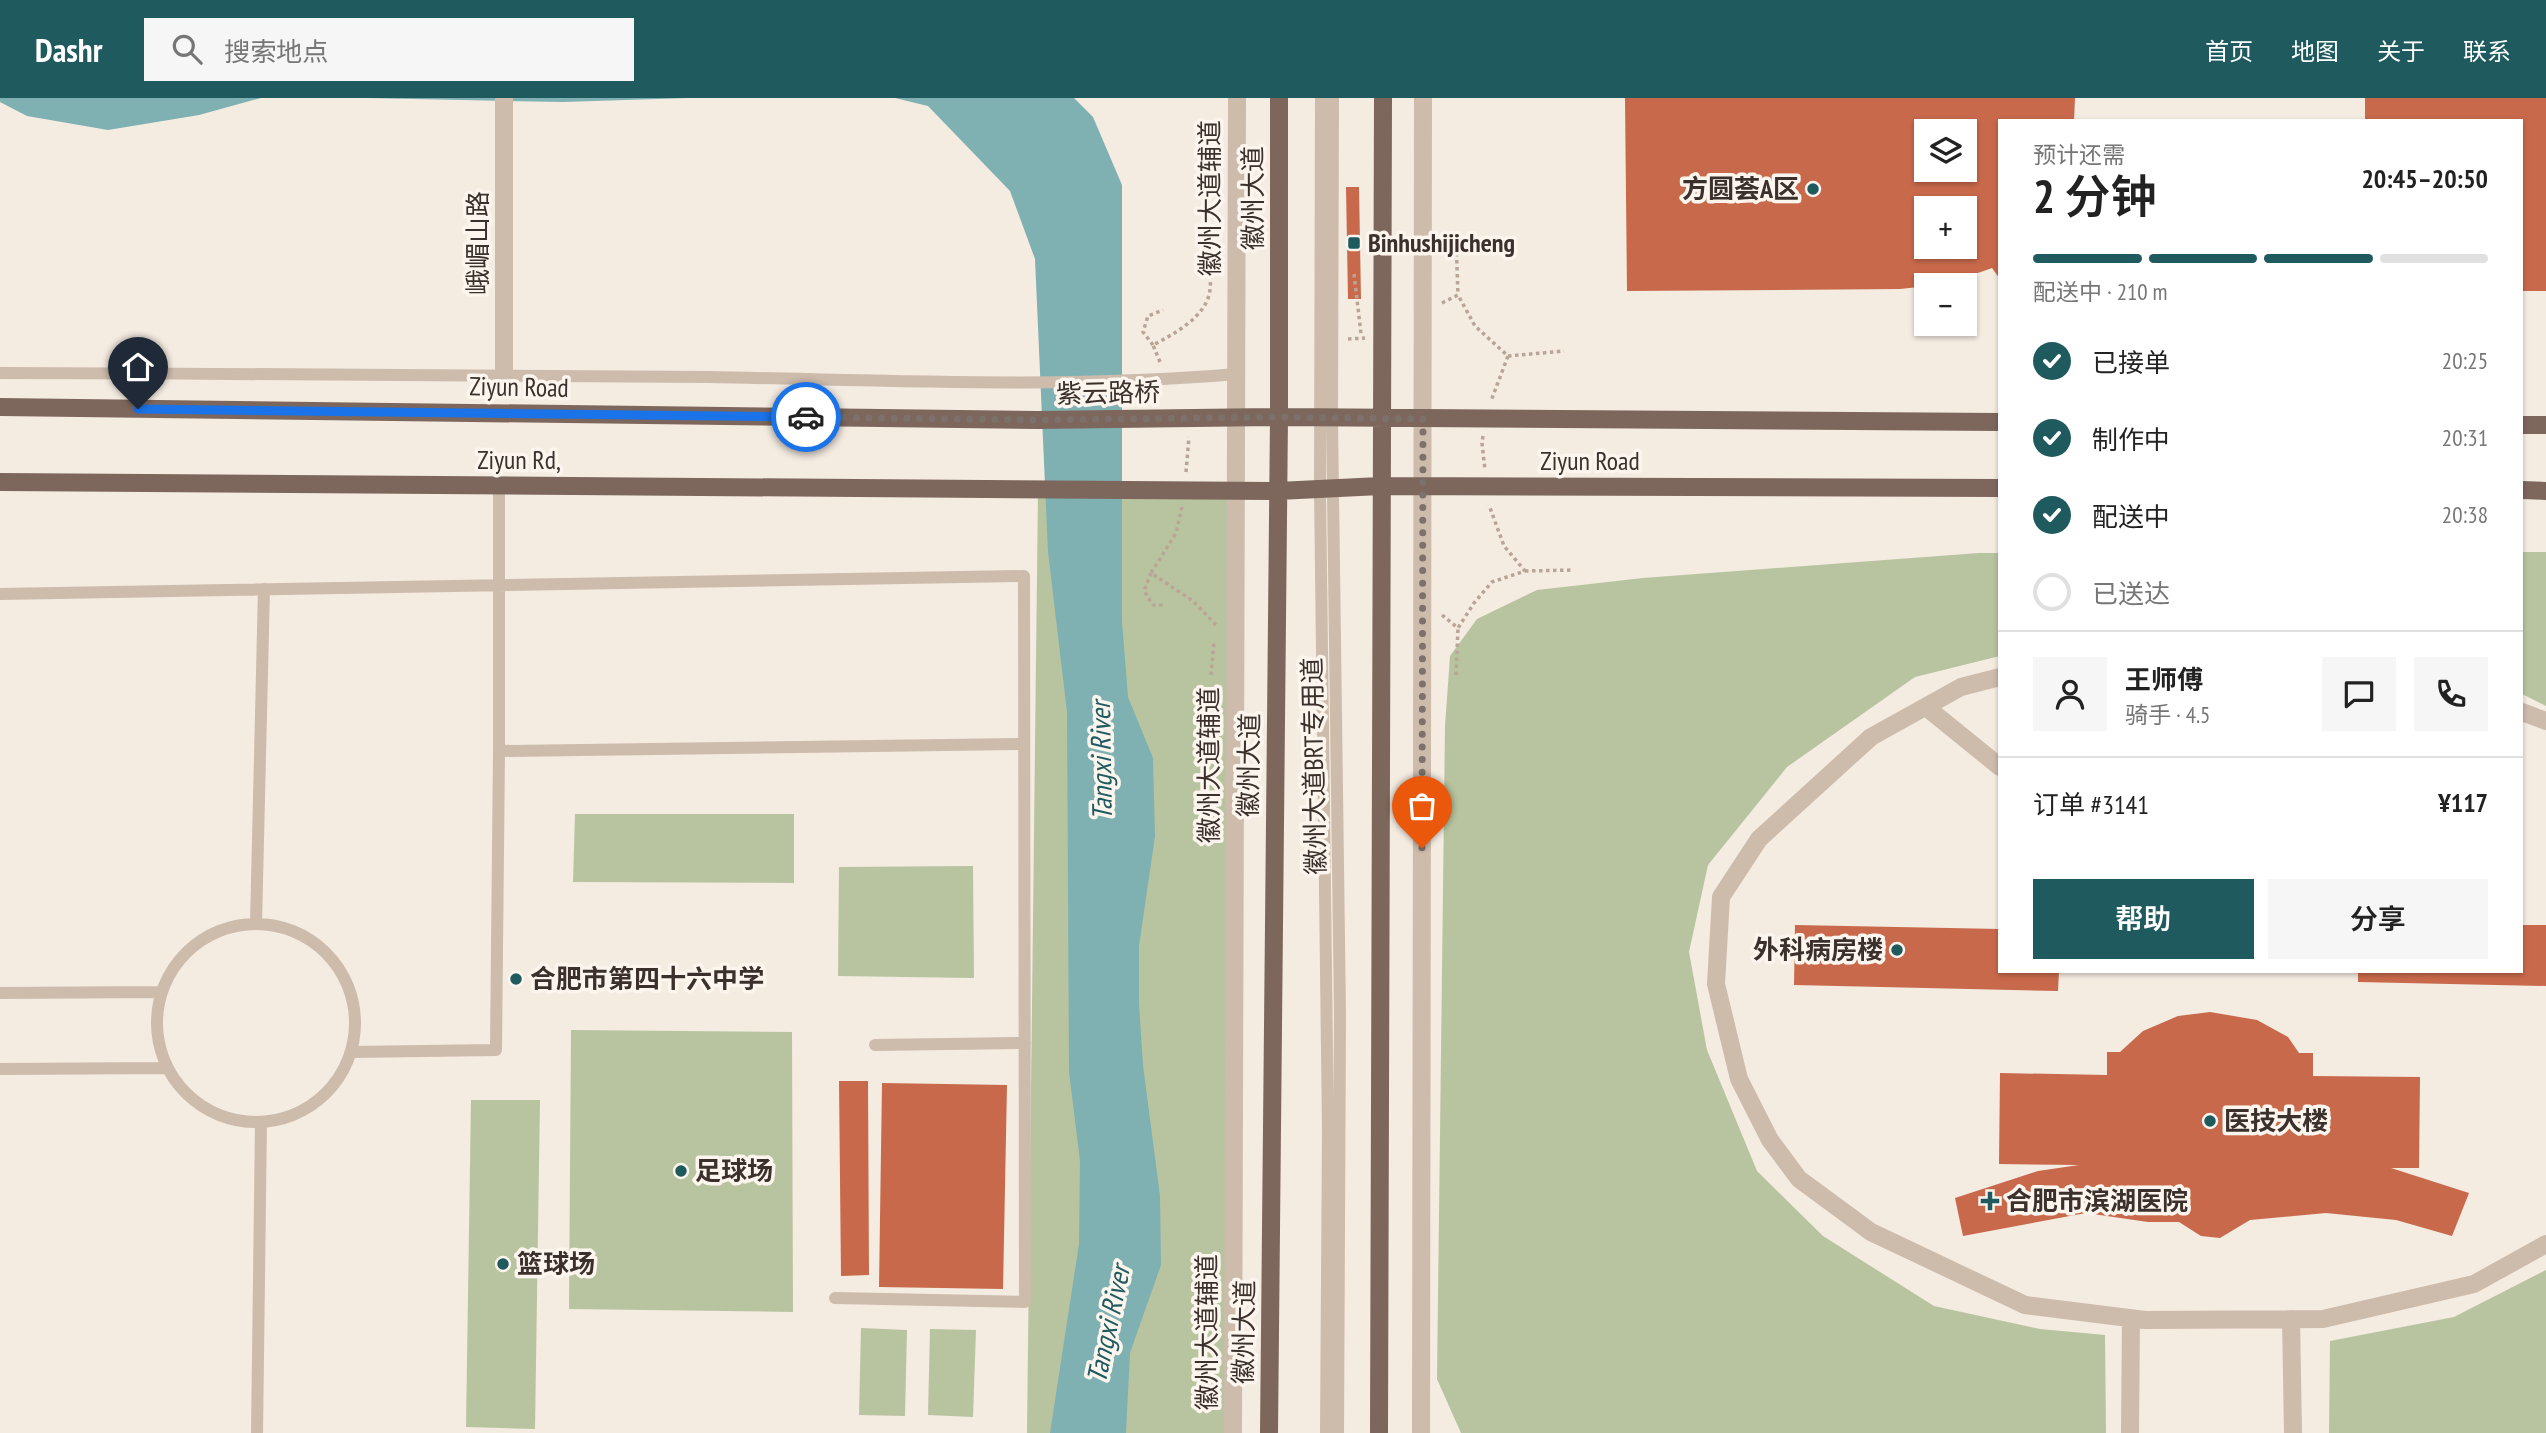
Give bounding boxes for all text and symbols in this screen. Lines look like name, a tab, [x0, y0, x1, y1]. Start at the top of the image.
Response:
search box	[144, 18, 634, 81]
text: Dashr	[35, 28, 102, 71]
icon: search	[168, 30, 206, 68]
text: 搜索地点	[224, 35, 328, 68]
text: 首页	[2205, 36, 2253, 67]
text: 地图	[2291, 36, 2339, 67]
text: 关于	[2377, 36, 2425, 67]
text: 联系	[2463, 36, 2511, 67]
map controls	[1914, 119, 1977, 336]
button: layers	[1914, 119, 1977, 182]
street label: 徽州大道辅道	[1193, 120, 1226, 276]
text: 预计还需	[2033, 140, 2125, 169]
street label: 徽州大道	[1236, 146, 1269, 250]
text: 20:45–20:50	[2361, 162, 2488, 195]
text: 2 分钟	[2033, 166, 2156, 226]
place label: 方圆荟A区	[1682, 172, 1799, 205]
marker: 方圆荟A区	[1805, 181, 1821, 197]
street label: 峨嵋山路	[461, 191, 494, 295]
button: +	[1914, 196, 1977, 259]
place label: Binhushijicheng	[1368, 226, 1515, 259]
marker: Binhushijicheng	[1346, 235, 1362, 251]
button: −	[1914, 273, 1977, 336]
text: 配送中 · 210 m	[2033, 277, 2168, 306]
pin	[108, 337, 168, 409]
icon: check	[2033, 342, 2071, 380]
text: 已接单	[2092, 346, 2170, 379]
text: 20:25	[2442, 346, 2488, 375]
icon: home	[119, 348, 157, 386]
street label: Ziyun Road	[469, 369, 569, 404]
street label: 紫云路桥	[1056, 375, 1160, 410]
courier	[771, 382, 841, 452]
icon: car	[787, 398, 825, 436]
icon: check	[2033, 419, 2071, 457]
text: 制作中	[2092, 423, 2170, 456]
text: 20:31	[2442, 423, 2488, 452]
street label: Ziyun Rd,	[477, 443, 561, 476]
street label: Ziyun Road	[1540, 444, 1640, 477]
icon: check	[2033, 496, 2071, 534]
text: 配送中	[2092, 500, 2170, 533]
text: 20:38	[2442, 500, 2488, 529]
text: 已送达	[2092, 577, 2170, 610]
street label: 徽州大道BRT专用道	[1295, 657, 1332, 875]
button: person	[2033, 657, 2107, 731]
button: chat	[2322, 657, 2396, 731]
button: phone	[2414, 657, 2488, 731]
text: 王师傅	[2125, 663, 2203, 696]
street label: 徽州大道辅道	[1192, 687, 1225, 843]
water label: Tangxi River	[1081, 697, 1120, 821]
text: 骑手 · 4.5	[2125, 700, 2210, 729]
street label: 徽州大道	[1231, 713, 1266, 817]
pin	[1392, 776, 1452, 848]
text: ¥117	[2438, 786, 2488, 819]
icon: bag	[1403, 787, 1441, 825]
text: 订单 #3141	[2033, 788, 2149, 821]
button: 帮助	[2033, 879, 2254, 959]
button: 分享	[2268, 879, 2488, 959]
place label: 外科病房楼	[1753, 933, 1883, 966]
marker: 外科病房楼	[1889, 942, 1905, 958]
place label: 合肥市第四十六中学	[530, 962, 764, 995]
marker: 合肥市第四十六中学	[508, 971, 524, 987]
place label: 医技大楼	[2224, 1104, 2328, 1137]
marker: 医技大楼	[2202, 1113, 2218, 1129]
place label: 足球场	[695, 1154, 773, 1187]
marker: 足球场	[673, 1163, 689, 1179]
place label: 合肥市滨湖医院	[2006, 1184, 2188, 1217]
marker: 合肥市滨湖医院	[1980, 1191, 2000, 1211]
place label: 篮球场	[517, 1247, 595, 1280]
street label: 徽州大道辅道	[1190, 1254, 1223, 1410]
marker: 篮球场	[495, 1256, 511, 1272]
water label: Tangxi River	[1077, 1258, 1139, 1386]
street label: 徽州大道	[1226, 1280, 1261, 1384]

